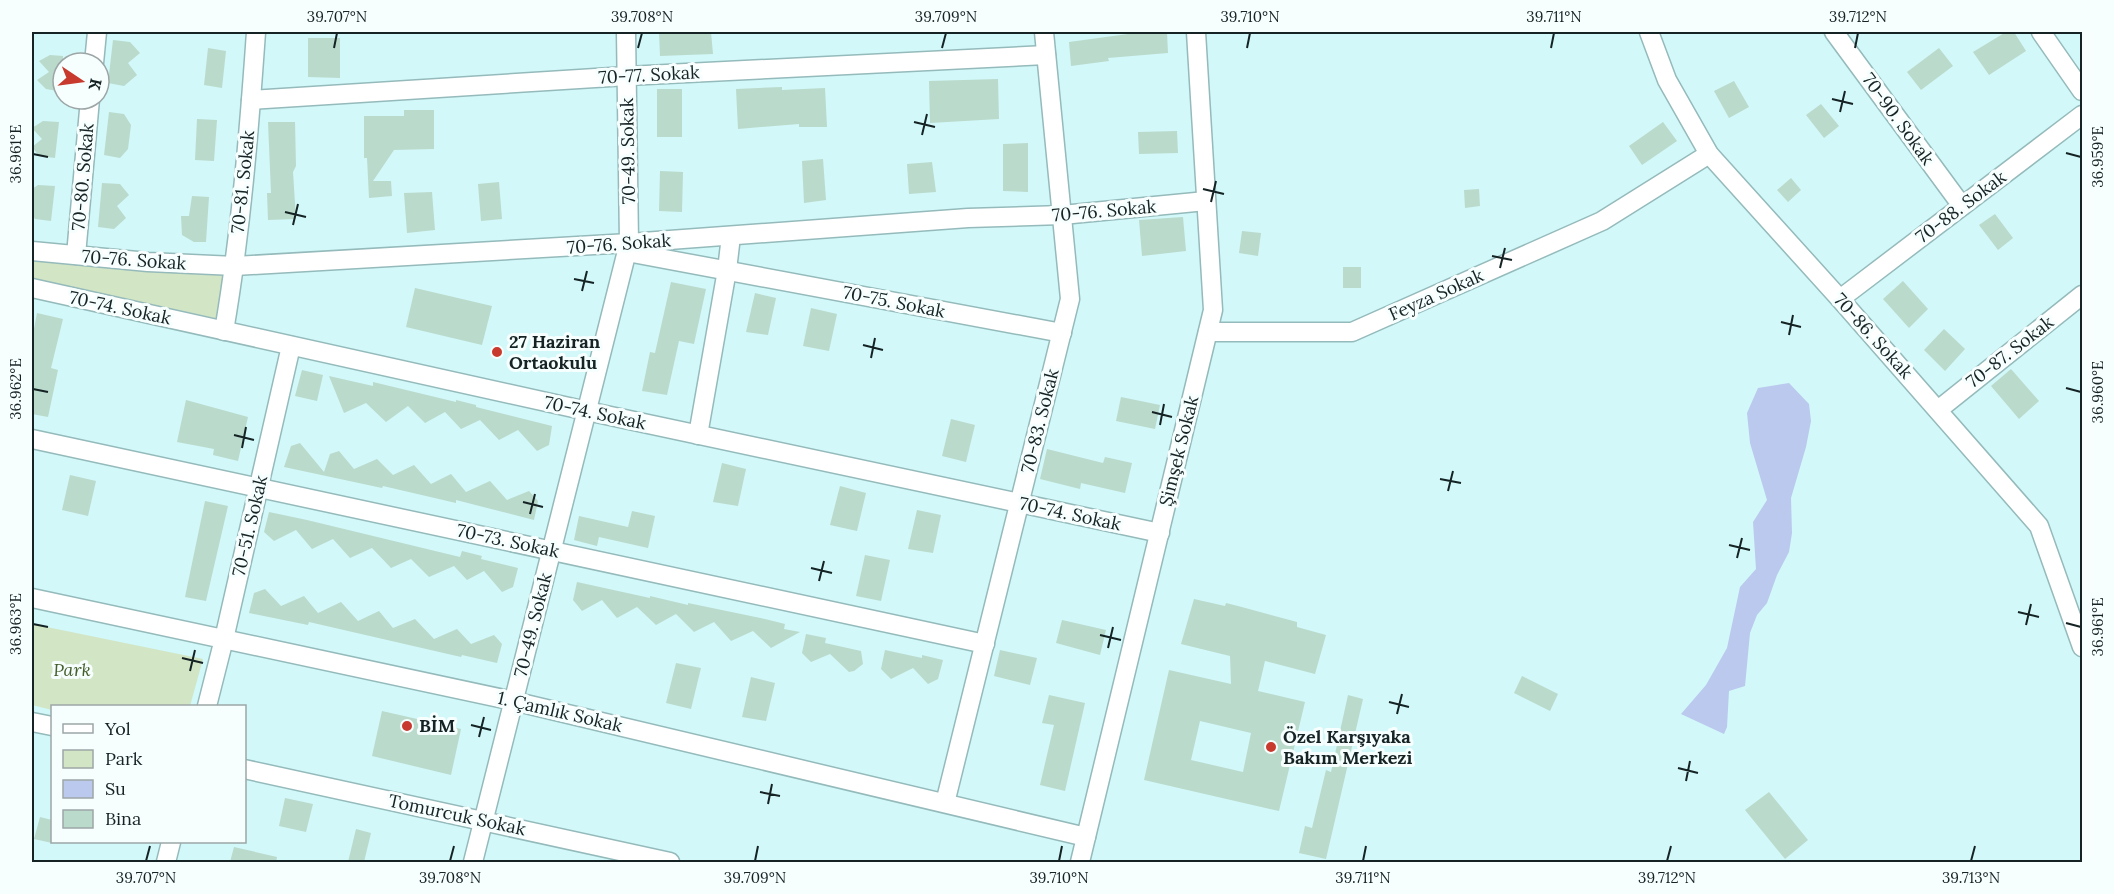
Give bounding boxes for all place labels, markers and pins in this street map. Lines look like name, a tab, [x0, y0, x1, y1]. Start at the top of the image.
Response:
place label: 27 Haziran Ortaokulu	[509, 330, 601, 374]
marker: 27 Haziran Ortaokulu	[490, 345, 504, 359]
place label: BİM	[419, 714, 455, 737]
marker: BİM	[400, 719, 414, 733]
place label: Özel Karşıyaka Bakım Merkezi	[1283, 725, 1413, 769]
marker: Özel Karşıyaka Bakım Merkezi	[1264, 740, 1278, 754]

